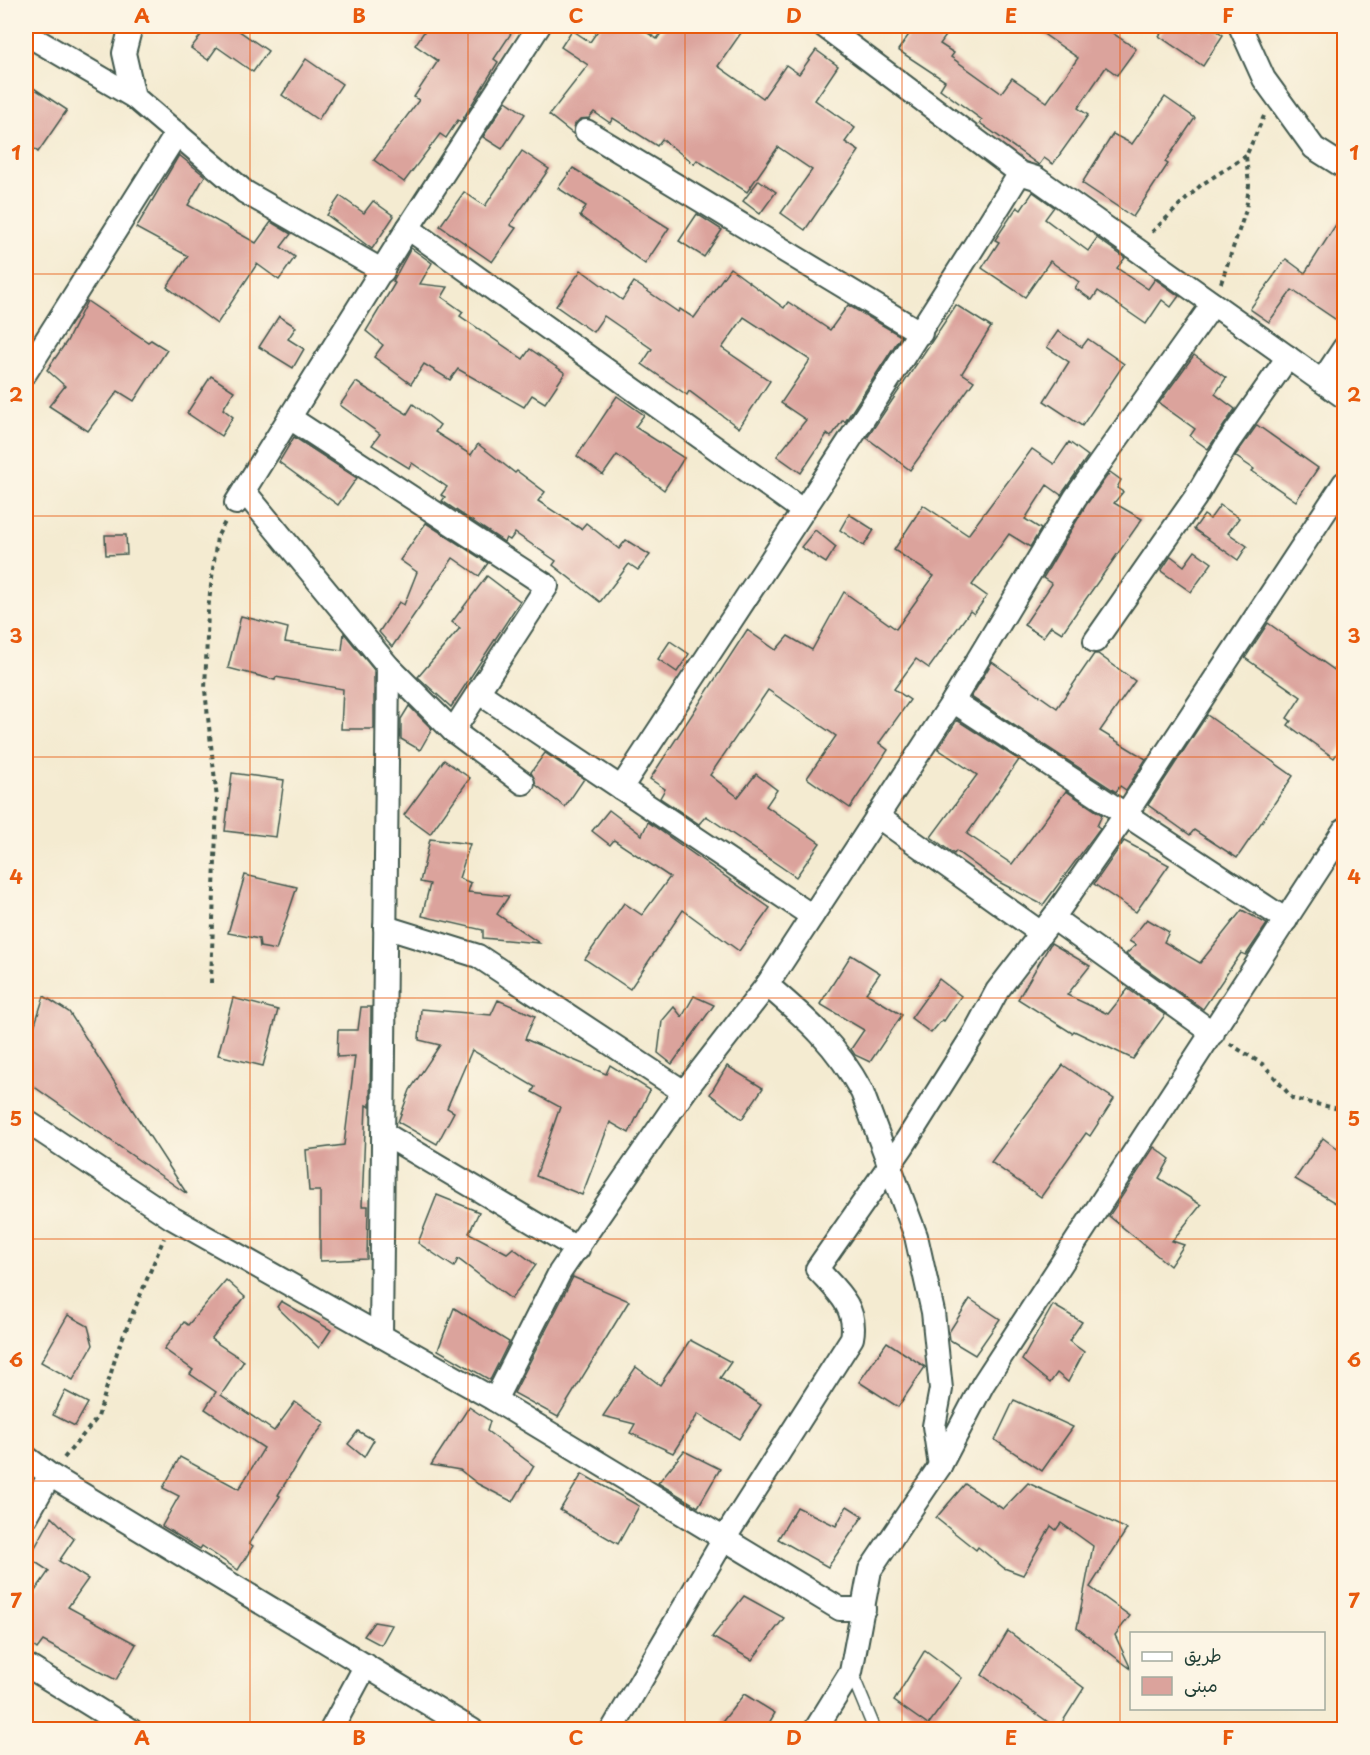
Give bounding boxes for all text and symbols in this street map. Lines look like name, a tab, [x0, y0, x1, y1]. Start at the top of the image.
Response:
text: A	[134, 0, 150, 30]
text: B	[352, 0, 366, 30]
text: C	[568, 0, 584, 30]
text: D	[786, 0, 802, 30]
text: E	[1005, 0, 1017, 30]
text: F	[1222, 0, 1234, 30]
text: 1	[11, 137, 21, 167]
text: 1	[1349, 137, 1359, 167]
text: 2	[9, 379, 23, 409]
text: 2	[1347, 379, 1361, 409]
text: 3	[9, 620, 23, 650]
text: 3	[1347, 620, 1361, 650]
text: 4	[9, 861, 23, 891]
text: 4	[1347, 861, 1361, 891]
text: 5	[10, 1103, 22, 1133]
text: 5	[1348, 1103, 1360, 1133]
text: 6	[9, 1344, 23, 1374]
text: 6	[1347, 1344, 1361, 1374]
text: 7	[10, 1585, 22, 1615]
text: 7	[1348, 1585, 1360, 1615]
legend	[1130, 1632, 1325, 1710]
text: طريق	[1184, 1641, 1222, 1668]
text: مبنى	[1184, 1671, 1218, 1698]
text: A	[134, 1722, 150, 1752]
text: B	[352, 1722, 366, 1752]
text: C	[568, 1722, 584, 1752]
text: D	[786, 1722, 802, 1752]
text: E	[1005, 1722, 1017, 1752]
text: F	[1222, 1722, 1234, 1752]

